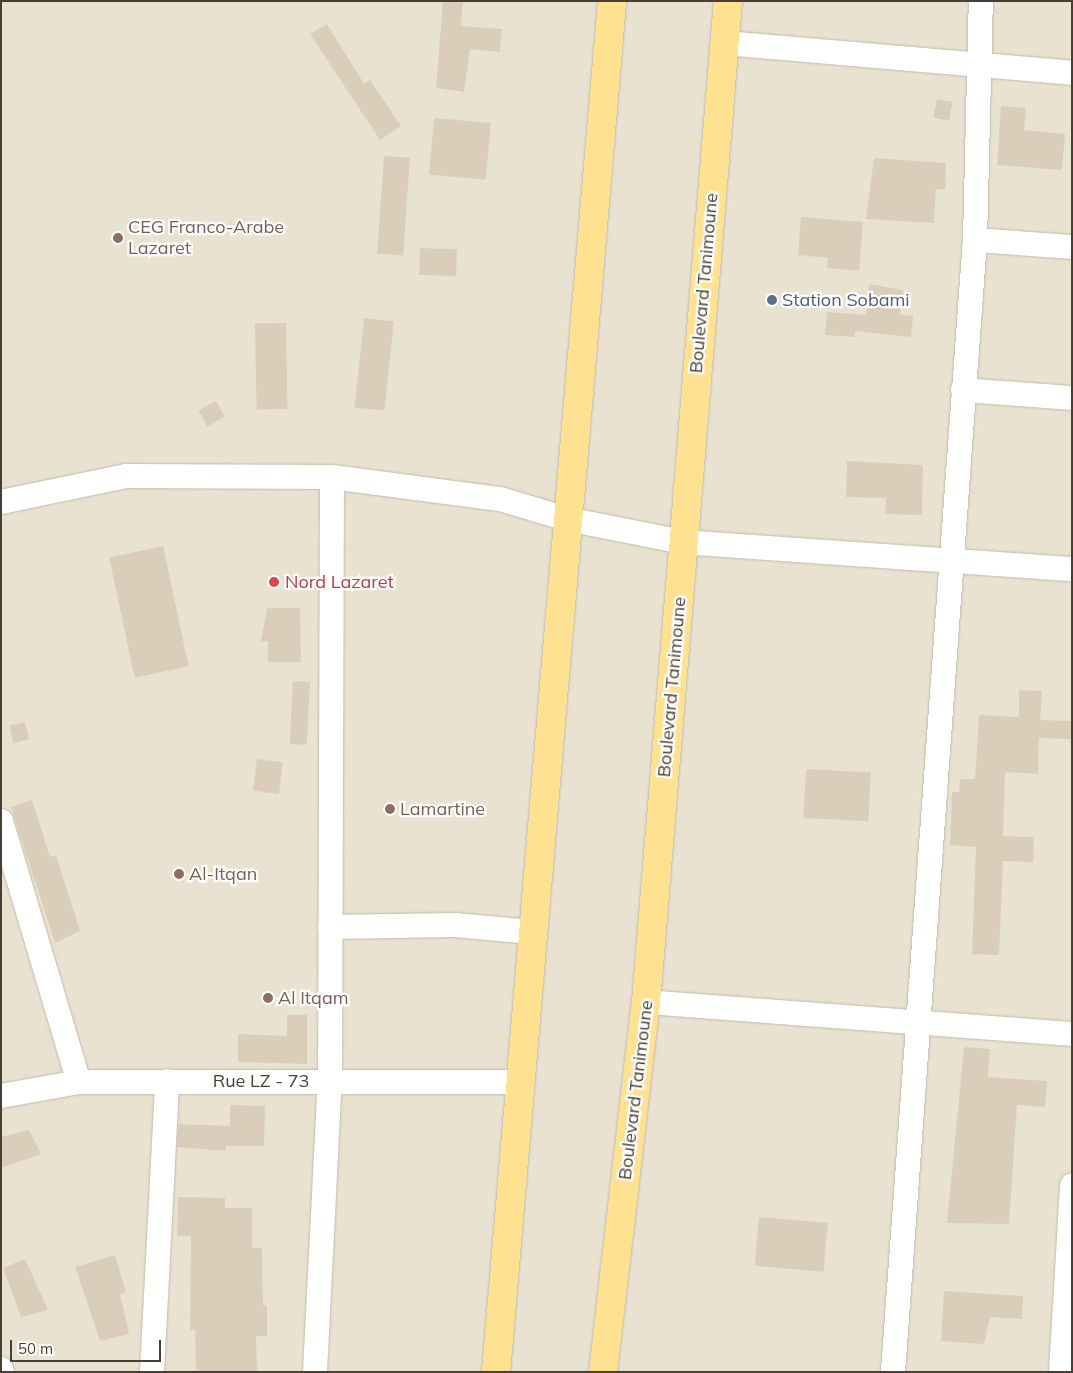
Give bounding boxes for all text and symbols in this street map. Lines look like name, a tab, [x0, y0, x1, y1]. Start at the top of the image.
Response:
street label: Boulevard Tanimoune	[685, 192, 723, 374]
place label: CEG Franco-Arabe Lazaret	[128, 217, 284, 260]
marker: CEG Franco-Arabe Lazaret	[112, 232, 124, 244]
place label: Station Sobami	[782, 289, 910, 311]
marker: Station Sobami	[766, 294, 778, 306]
place label: Nord Lazaret	[285, 571, 394, 593]
marker: Nord Lazaret	[267, 575, 281, 589]
street label: Boulevard Tanimoune	[653, 596, 691, 778]
place label: Lamartine	[400, 798, 485, 820]
marker: Lamartine	[384, 803, 396, 815]
place label: Al-Itqan	[189, 863, 257, 885]
marker: Al-Itqan	[173, 868, 185, 880]
place label: Al Itqam	[278, 987, 348, 1009]
marker: Al Itqam	[262, 992, 274, 1004]
street label: Boulevard Tanimoune	[614, 999, 658, 1181]
street label: Rue LZ - 73	[213, 1070, 309, 1092]
scale bar	[12, 1330, 164, 1362]
text: 50 m	[18, 1339, 53, 1358]

